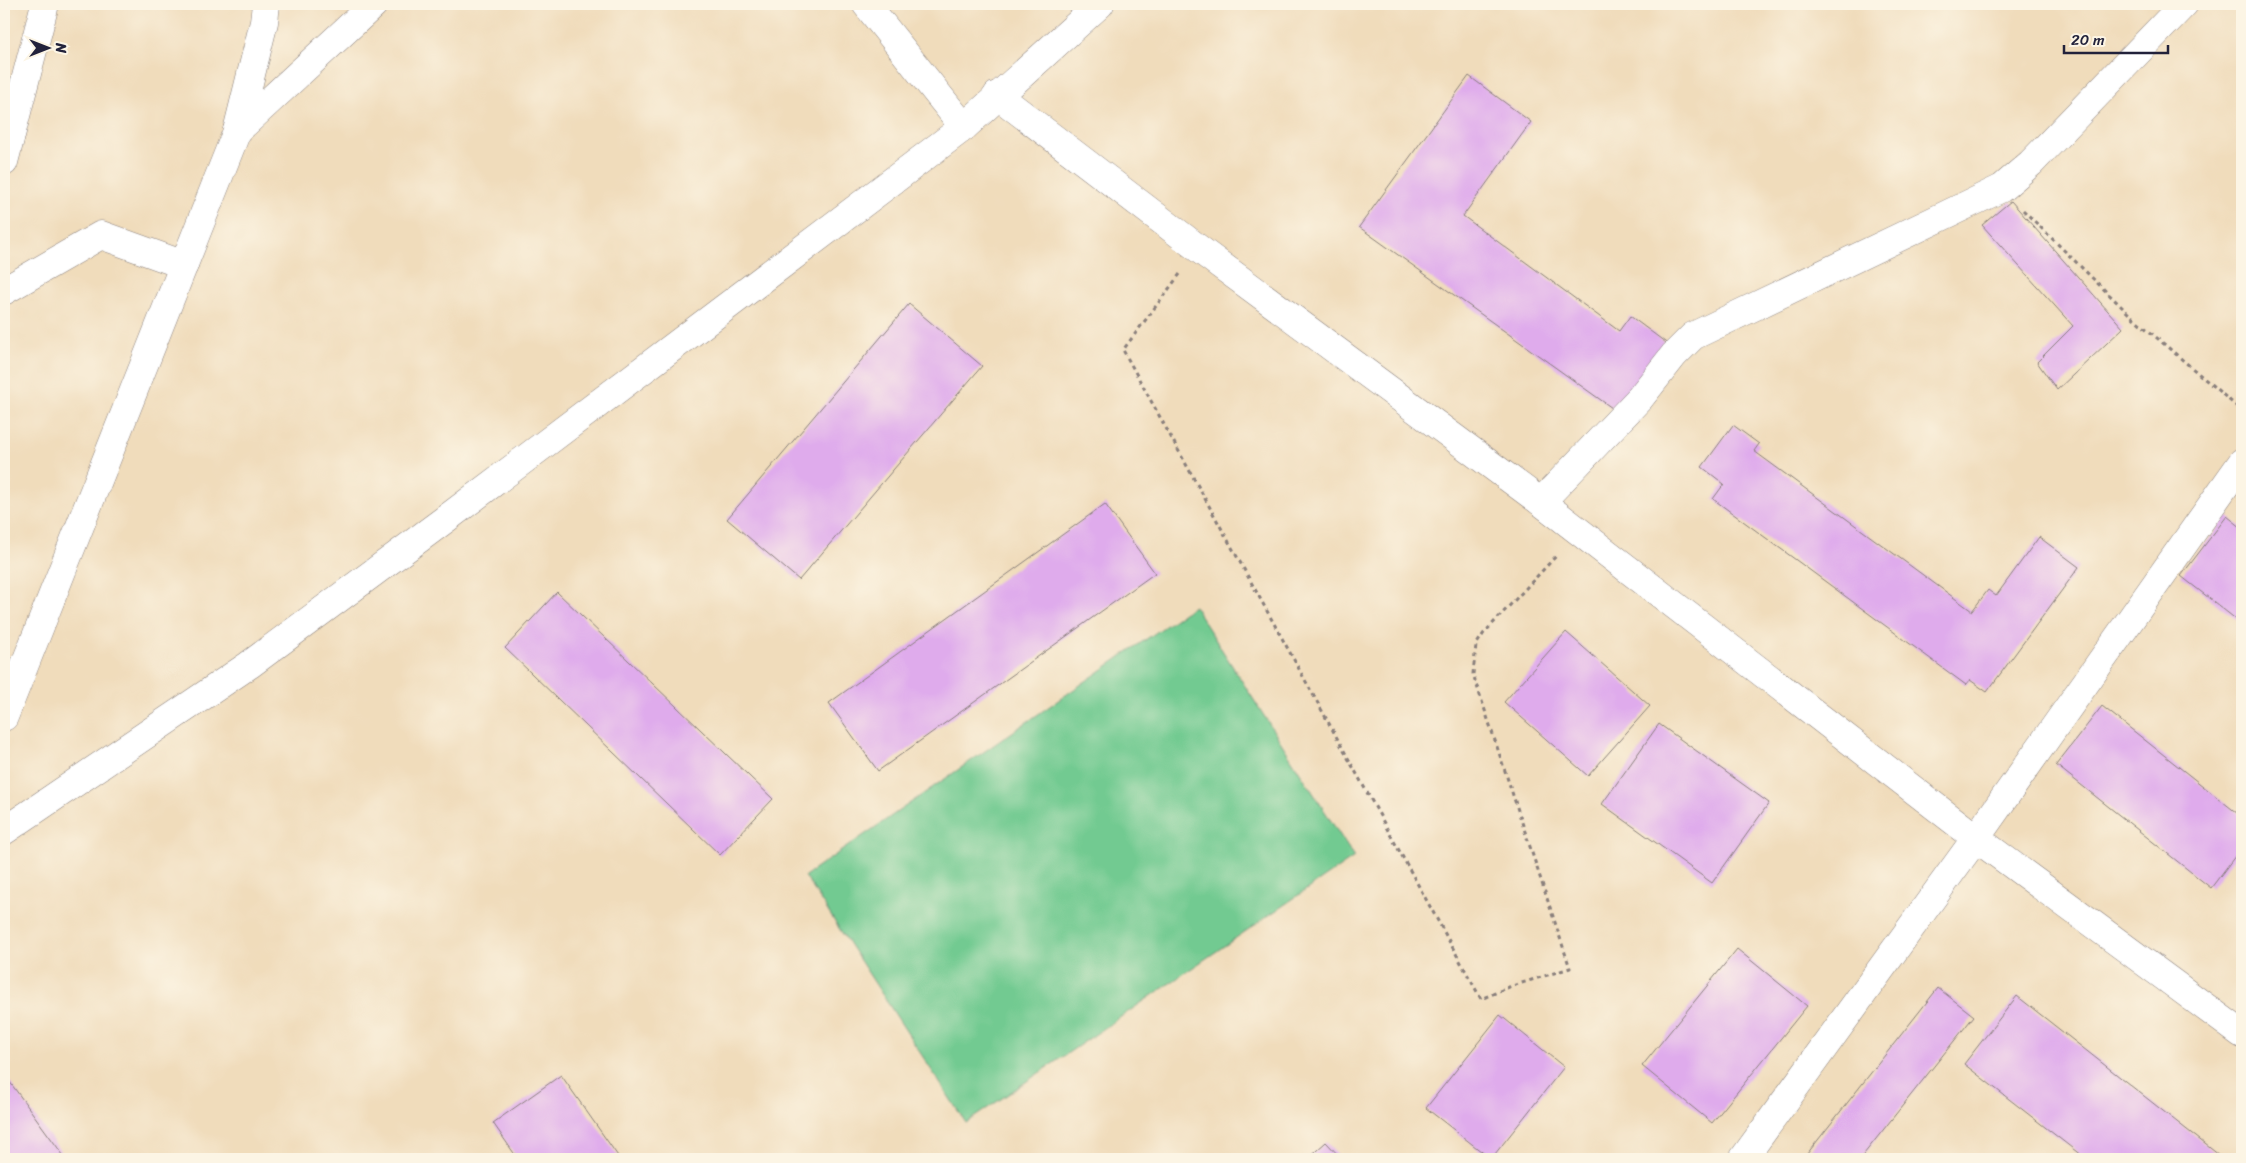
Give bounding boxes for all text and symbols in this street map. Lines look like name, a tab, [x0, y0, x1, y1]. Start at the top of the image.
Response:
north arrow	[22, 22, 72, 72]
scale bar	[2064, 22, 2167, 54]
text: 20 m	[2071, 27, 2105, 53]
text: N	[48, 42, 73, 53]

